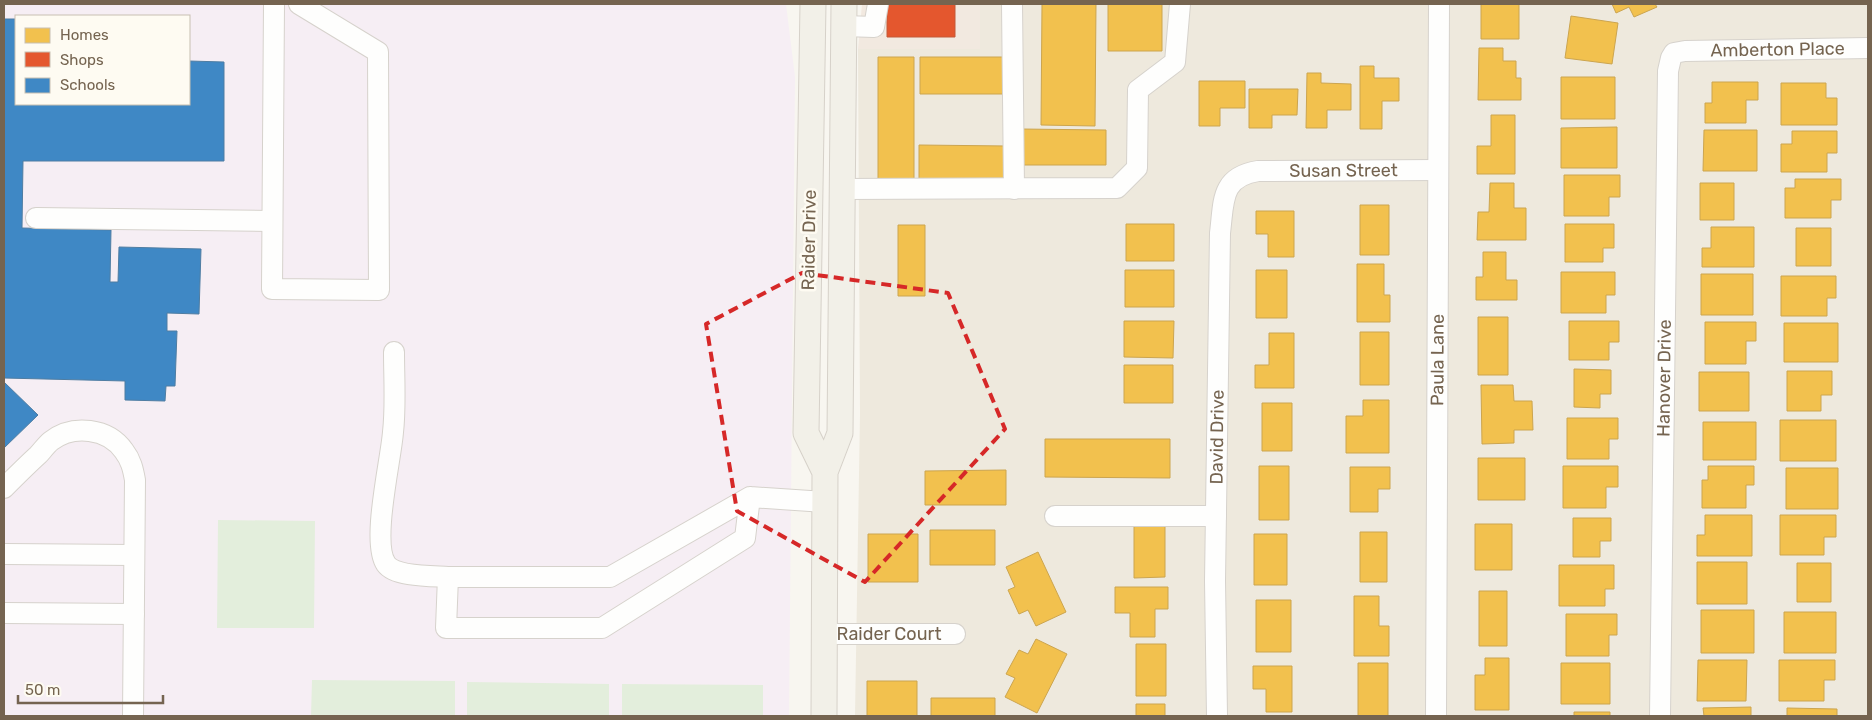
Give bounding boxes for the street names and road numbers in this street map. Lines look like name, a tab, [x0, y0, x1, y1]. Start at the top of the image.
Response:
street label: Amberton Place	[1710, 37, 1845, 62]
street label: Susan Street	[1289, 159, 1398, 182]
street label: Raider Drive	[797, 189, 821, 291]
street label: Paula Lane	[1426, 314, 1449, 406]
street label: Hanover Drive	[1652, 319, 1676, 437]
street label: David Drive	[1205, 389, 1229, 485]
street label: Raider Court	[837, 623, 941, 645]

